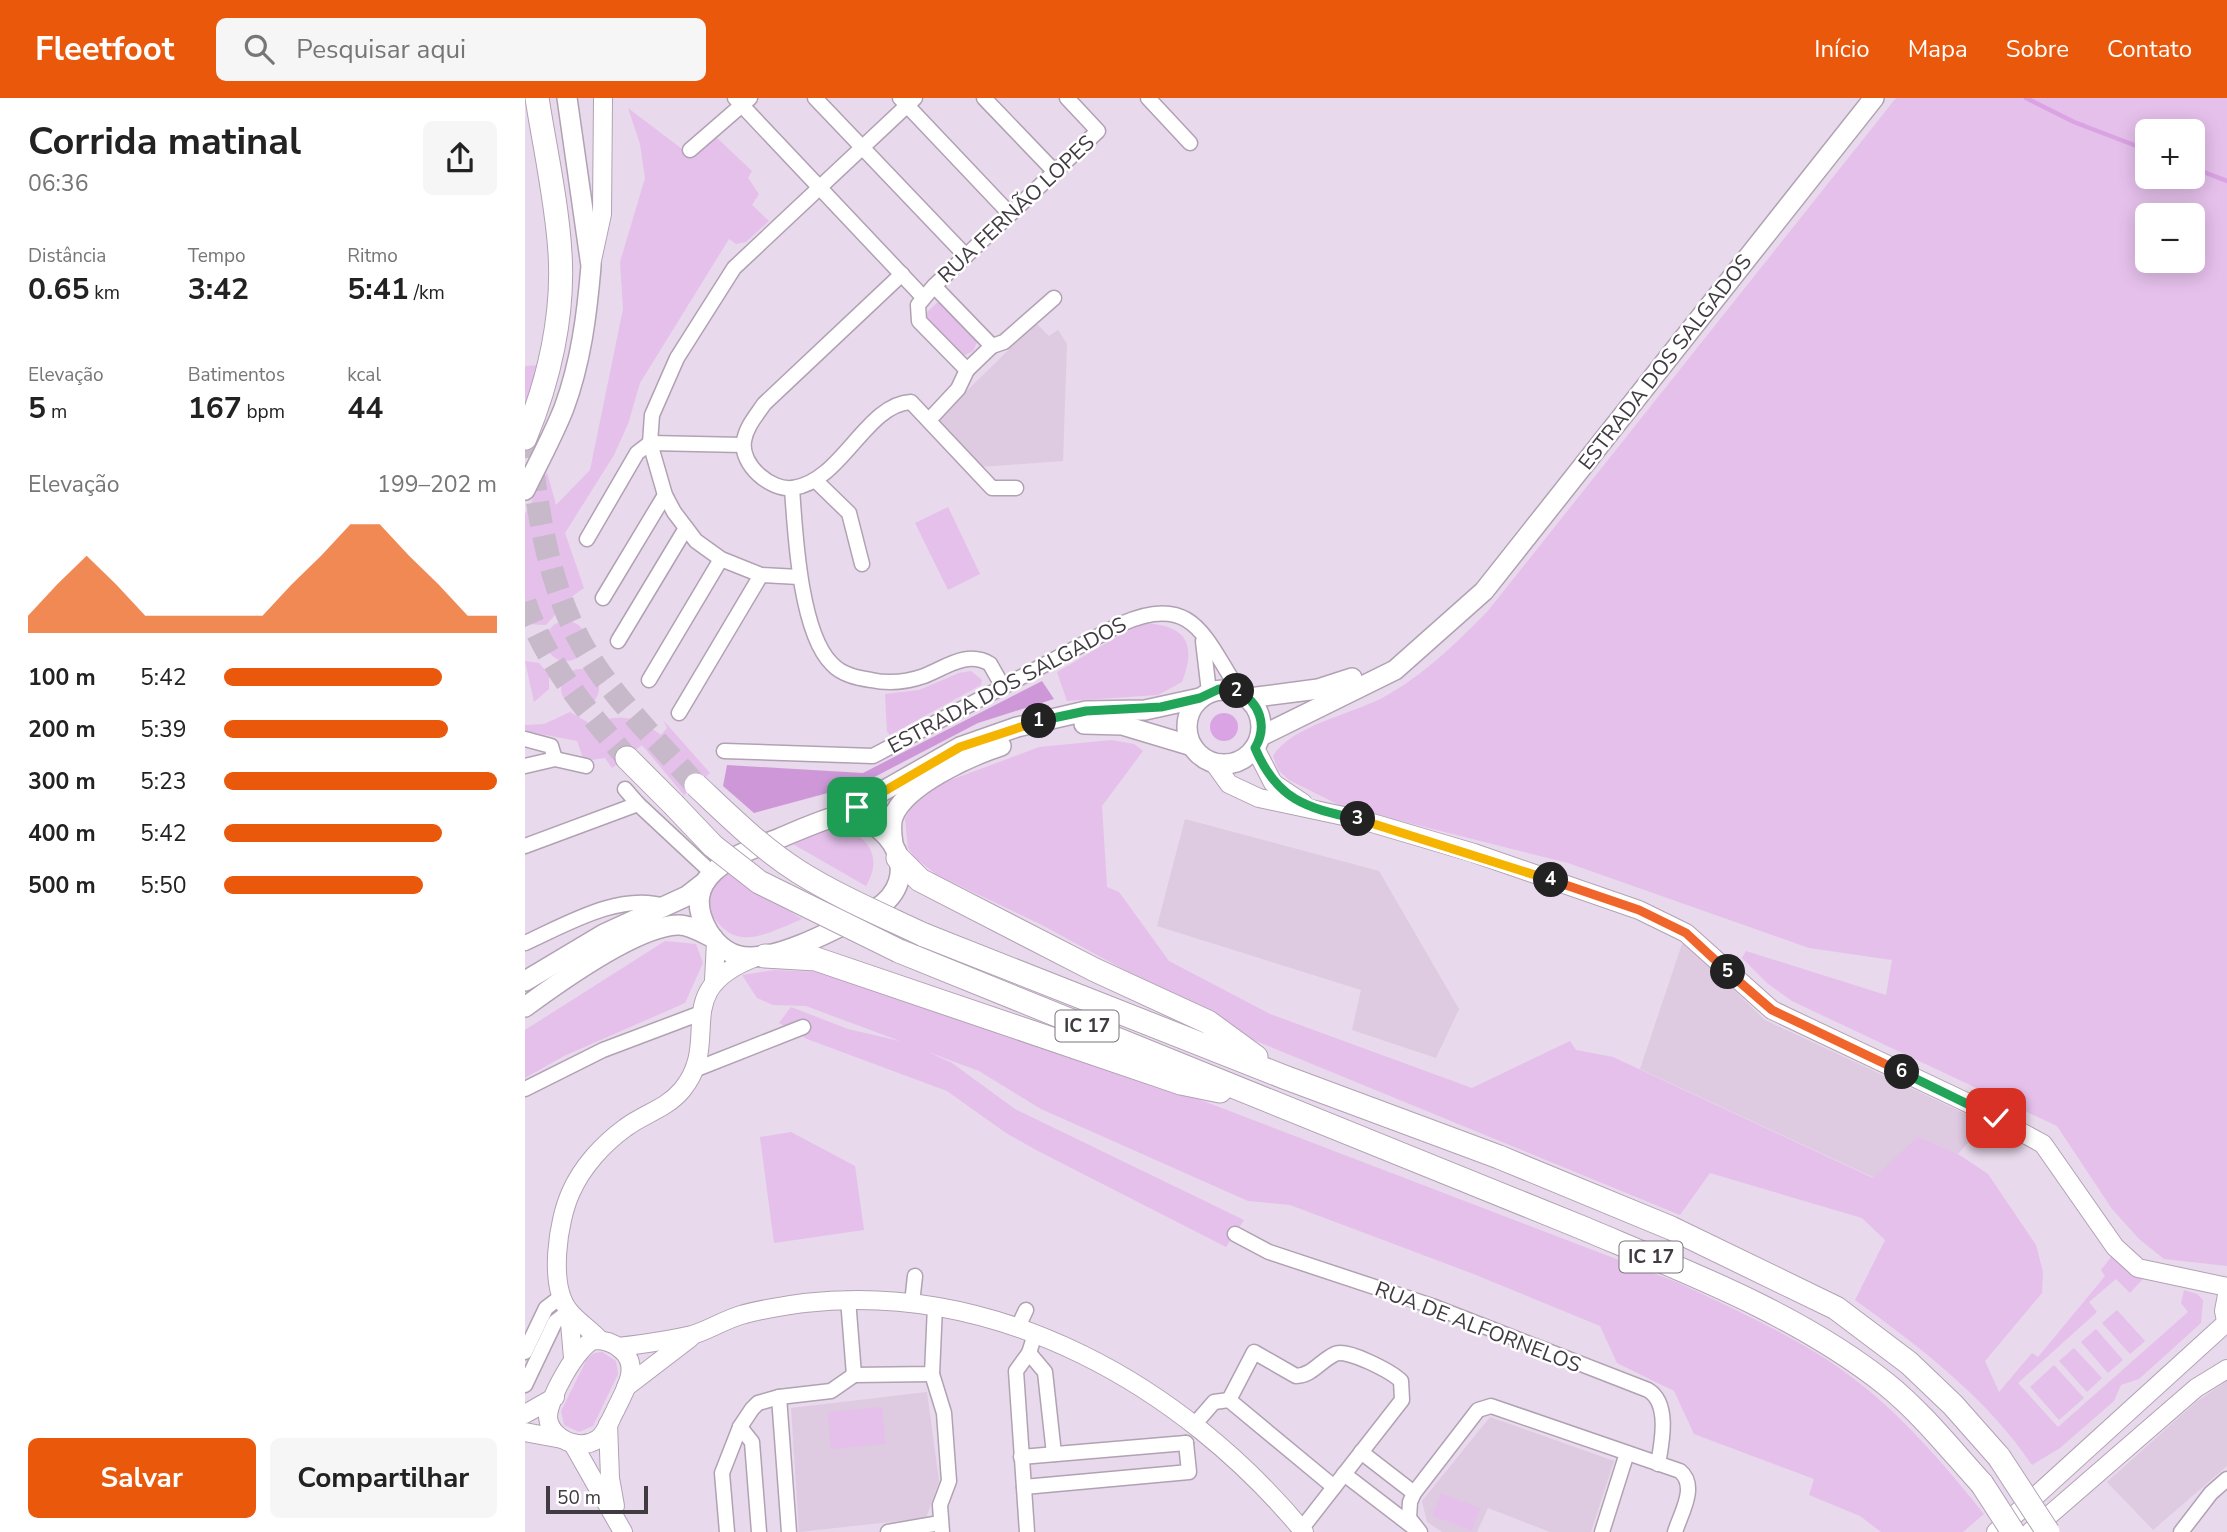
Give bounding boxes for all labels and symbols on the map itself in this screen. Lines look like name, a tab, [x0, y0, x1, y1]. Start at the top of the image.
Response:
street label: RUA FERNÃO LOPES	[932, 129, 1101, 289]
street label: ESTRADA DOS SALGADOS	[1572, 248, 1758, 476]
street label: ESTRADA DOS SALGADOS	[883, 610, 1131, 760]
pin: 2	[1219, 674, 1255, 708]
pin: 1	[1021, 704, 1057, 738]
pin	[827, 777, 887, 837]
pin: 3	[1341, 802, 1375, 836]
pin: 4	[1534, 862, 1569, 898]
pin: 5	[1711, 954, 1745, 990]
road number: IC 17	[1055, 1010, 1119, 1042]
pin: 6	[1885, 1054, 1919, 1090]
pin	[1966, 1088, 2026, 1148]
road number: IC 17	[1619, 1242, 1683, 1273]
street label: RUA DE ALFORNELOS	[1371, 1275, 1585, 1379]
scale bar	[546, 1483, 647, 1515]

